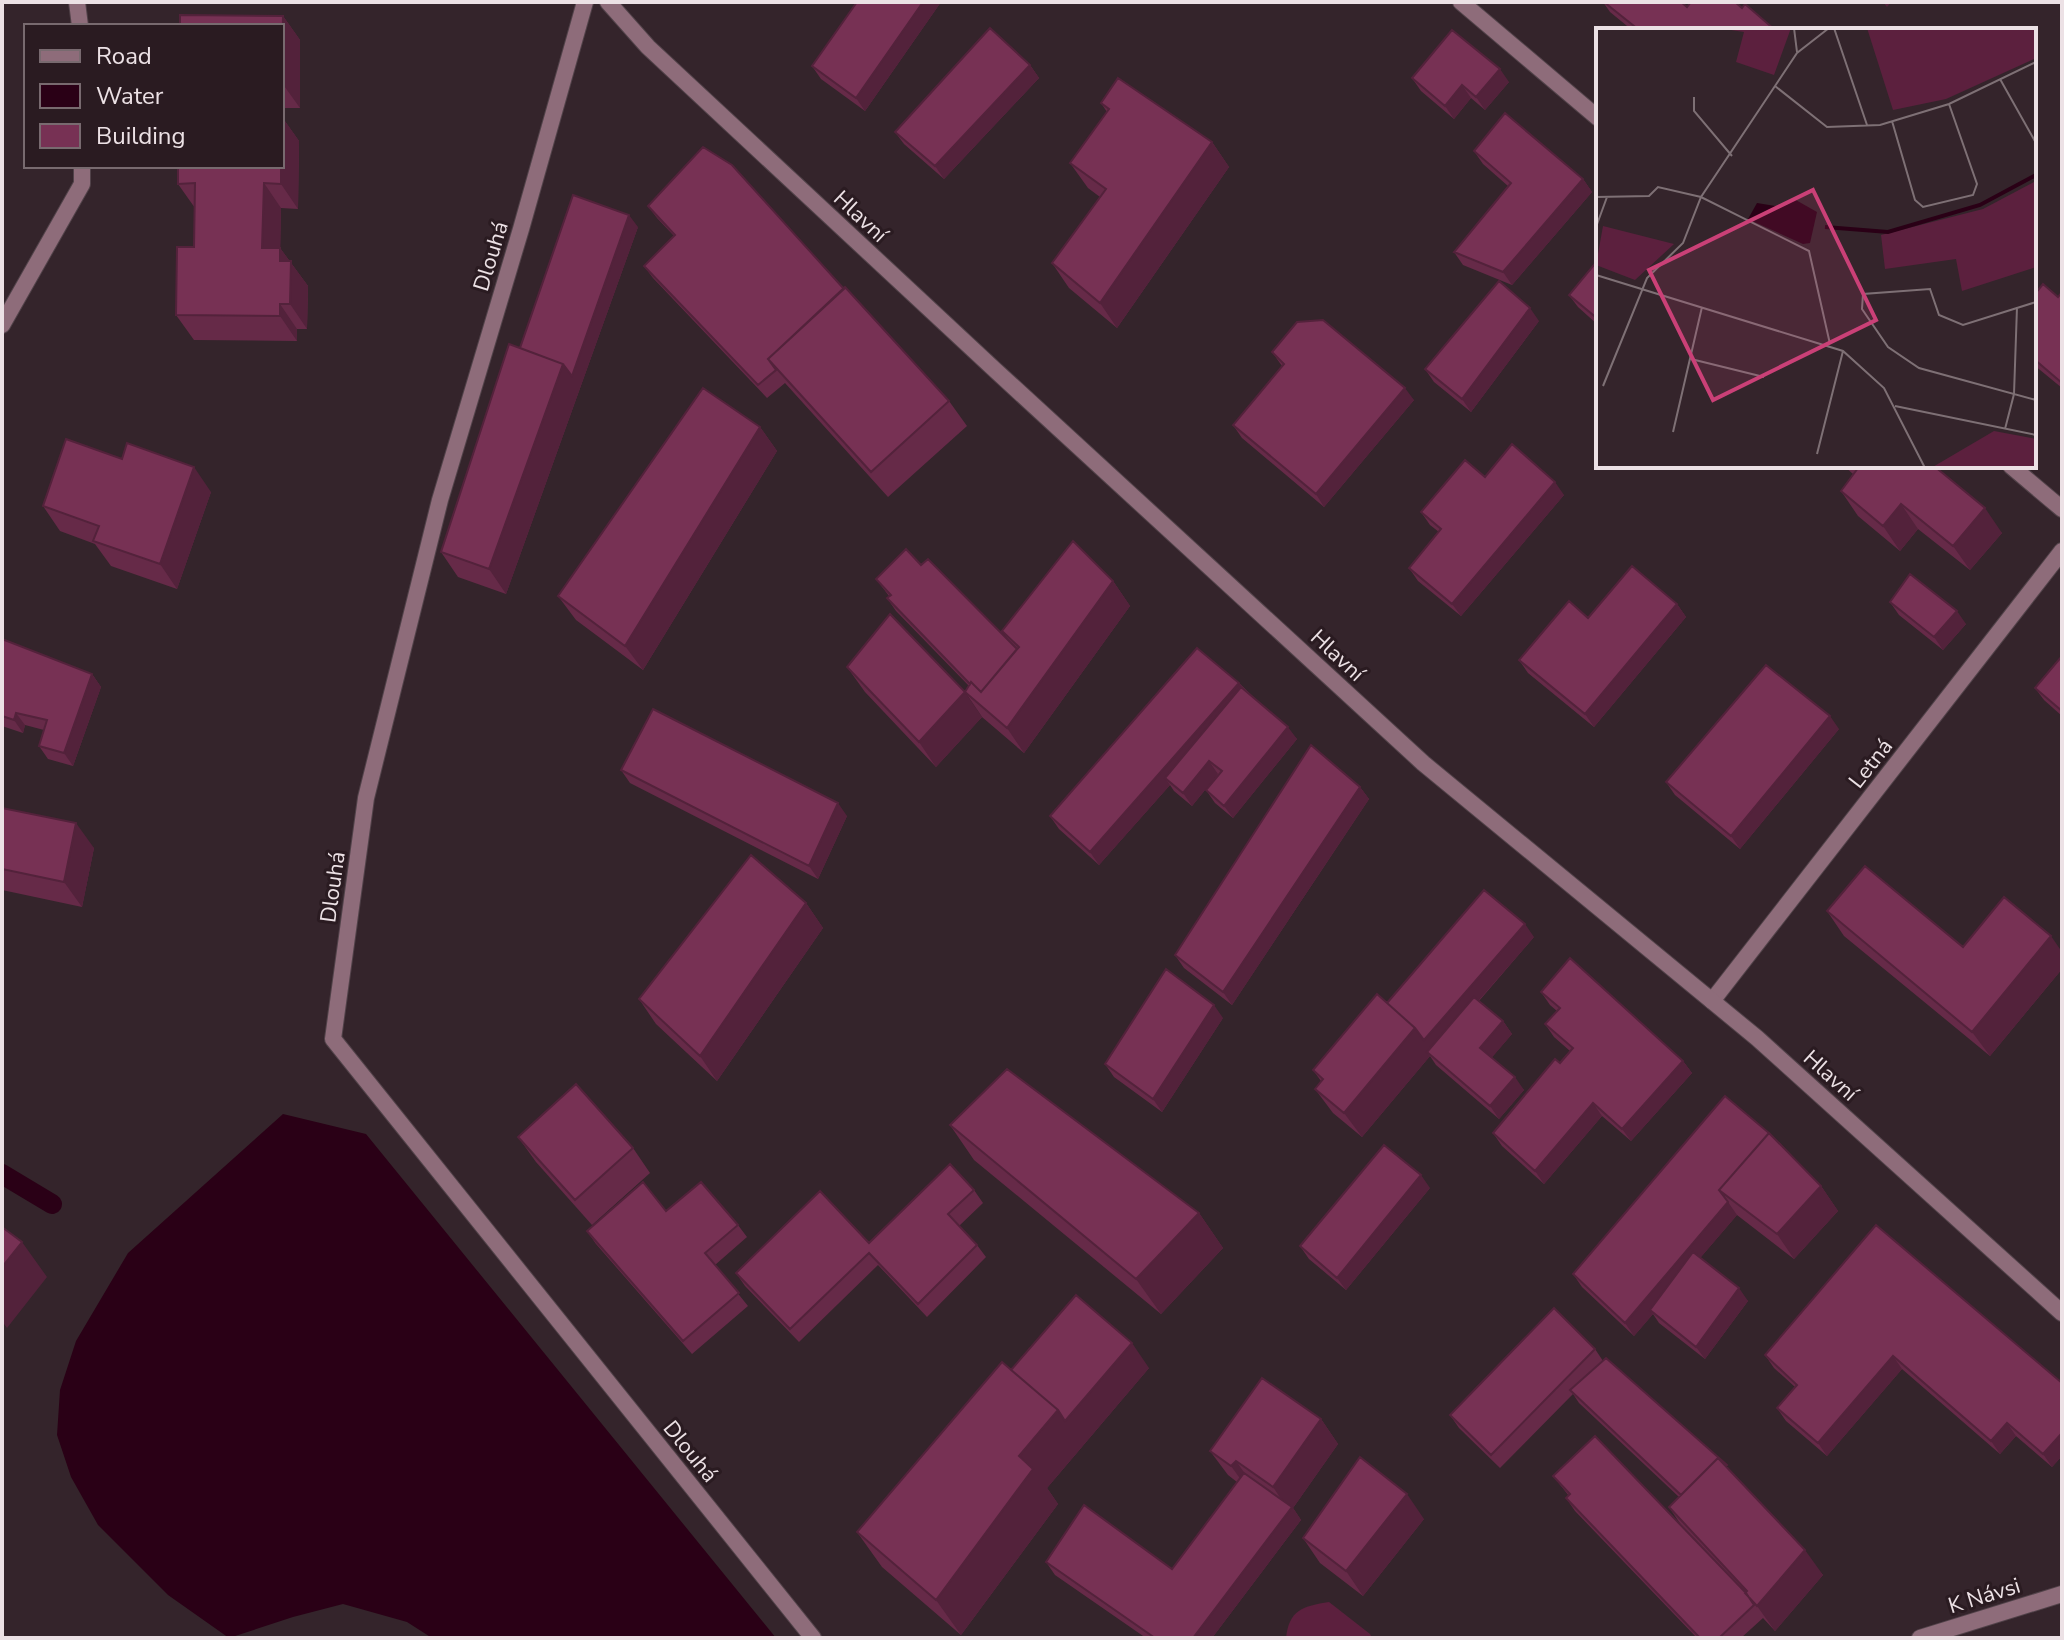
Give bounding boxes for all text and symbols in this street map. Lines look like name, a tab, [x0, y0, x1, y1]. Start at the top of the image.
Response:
legend	[24, 24, 284, 168]
inset map	[1596, 28, 2036, 468]
text: Road	[96, 40, 152, 72]
text: Water	[96, 80, 164, 112]
text: Building	[96, 120, 186, 152]
street label: Hlavní	[827, 184, 895, 251]
street label: Dlouhá	[466, 218, 516, 295]
street label: Hlavní	[1304, 623, 1372, 690]
street label: Letná	[1842, 733, 1900, 795]
street label: Dlouhá	[313, 850, 353, 925]
street label: Hlavní	[1797, 1043, 1865, 1109]
street label: Dlouhá	[656, 1414, 724, 1489]
street label: K Návsi	[1945, 1571, 2024, 1621]

